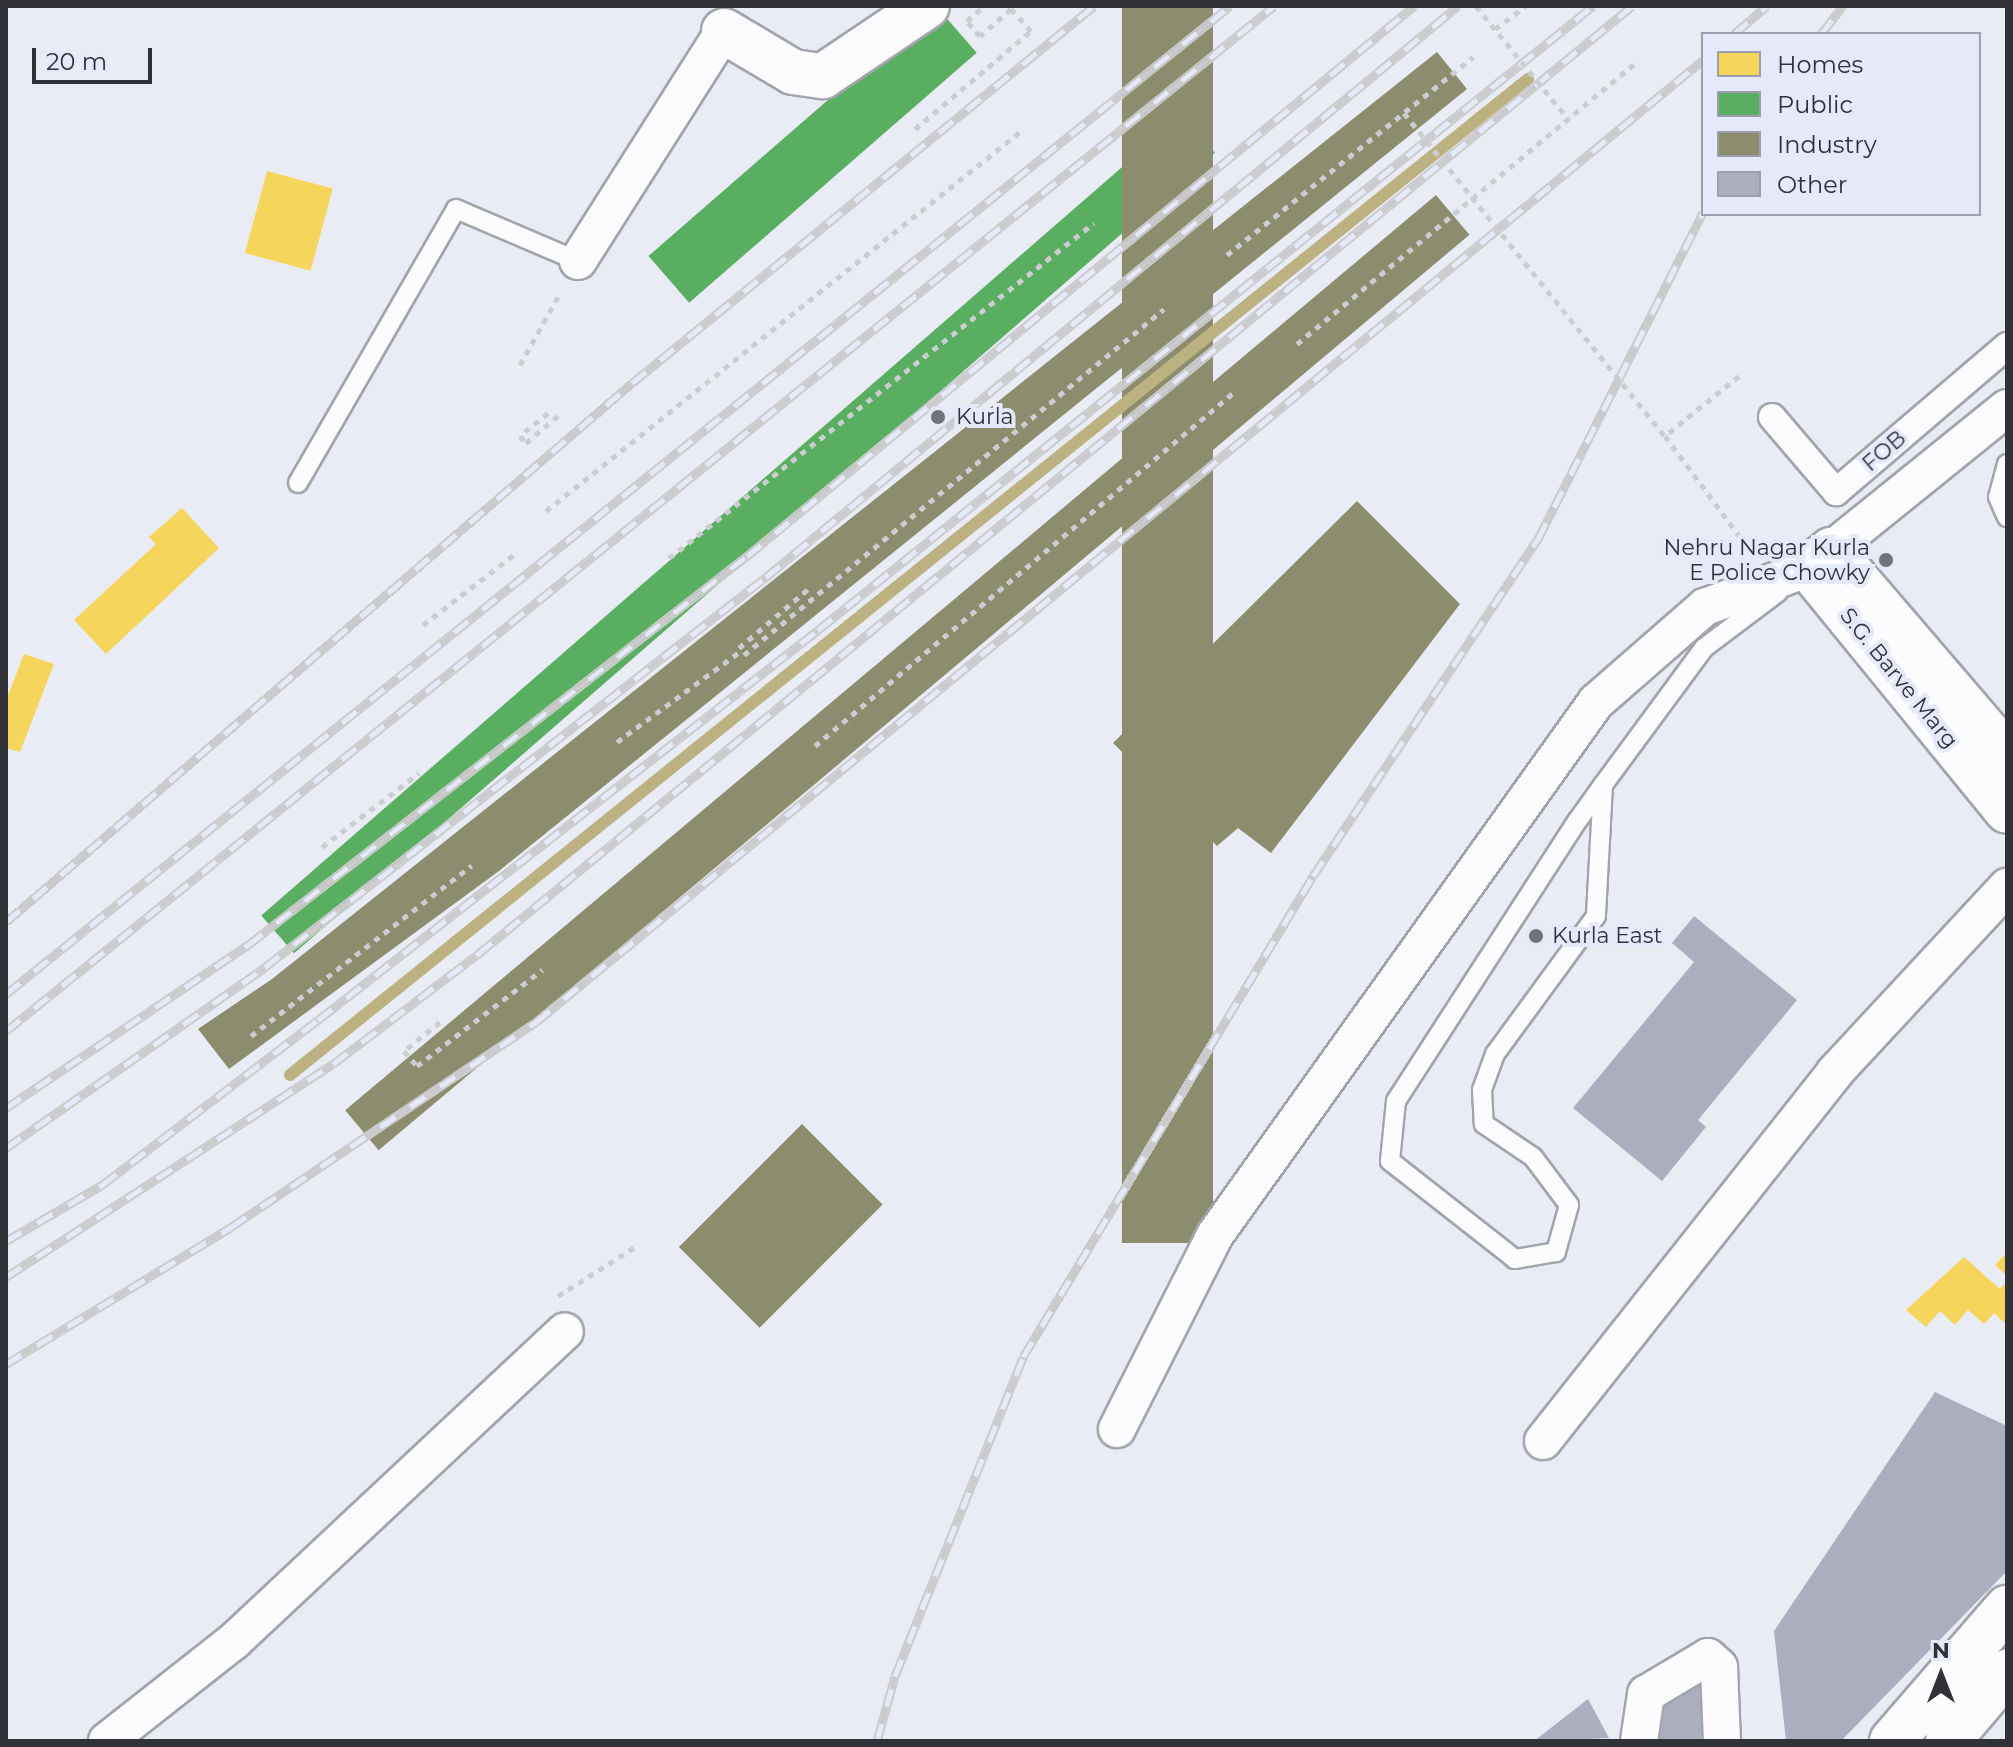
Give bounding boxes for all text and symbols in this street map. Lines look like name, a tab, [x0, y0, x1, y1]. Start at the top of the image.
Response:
scale bar	[36, 32, 156, 82]
legend	[1701, 32, 1981, 216]
text: 20 m	[46, 47, 107, 76]
text: Homes	[1777, 50, 1863, 79]
text: Public	[1777, 90, 1853, 119]
text: Industry	[1777, 130, 1877, 159]
text: Other	[1777, 170, 1847, 199]
place label: Kurla	[956, 404, 1014, 430]
marker: Kurla	[927, 406, 949, 428]
street label: FOB	[1857, 425, 1911, 477]
place label: Nehru Nagar Kurla E Police Chowky	[1664, 534, 1870, 586]
marker: Nehru Nagar Kurla E Police Chowky	[1877, 551, 1895, 569]
street label: S.G. Barve Marg	[1834, 603, 1964, 753]
place label: Kurla East	[1552, 923, 1663, 949]
marker: Kurla East	[1527, 927, 1545, 945]
north arrow	[1901, 1635, 1981, 1715]
text: N	[1932, 1637, 1950, 1664]

